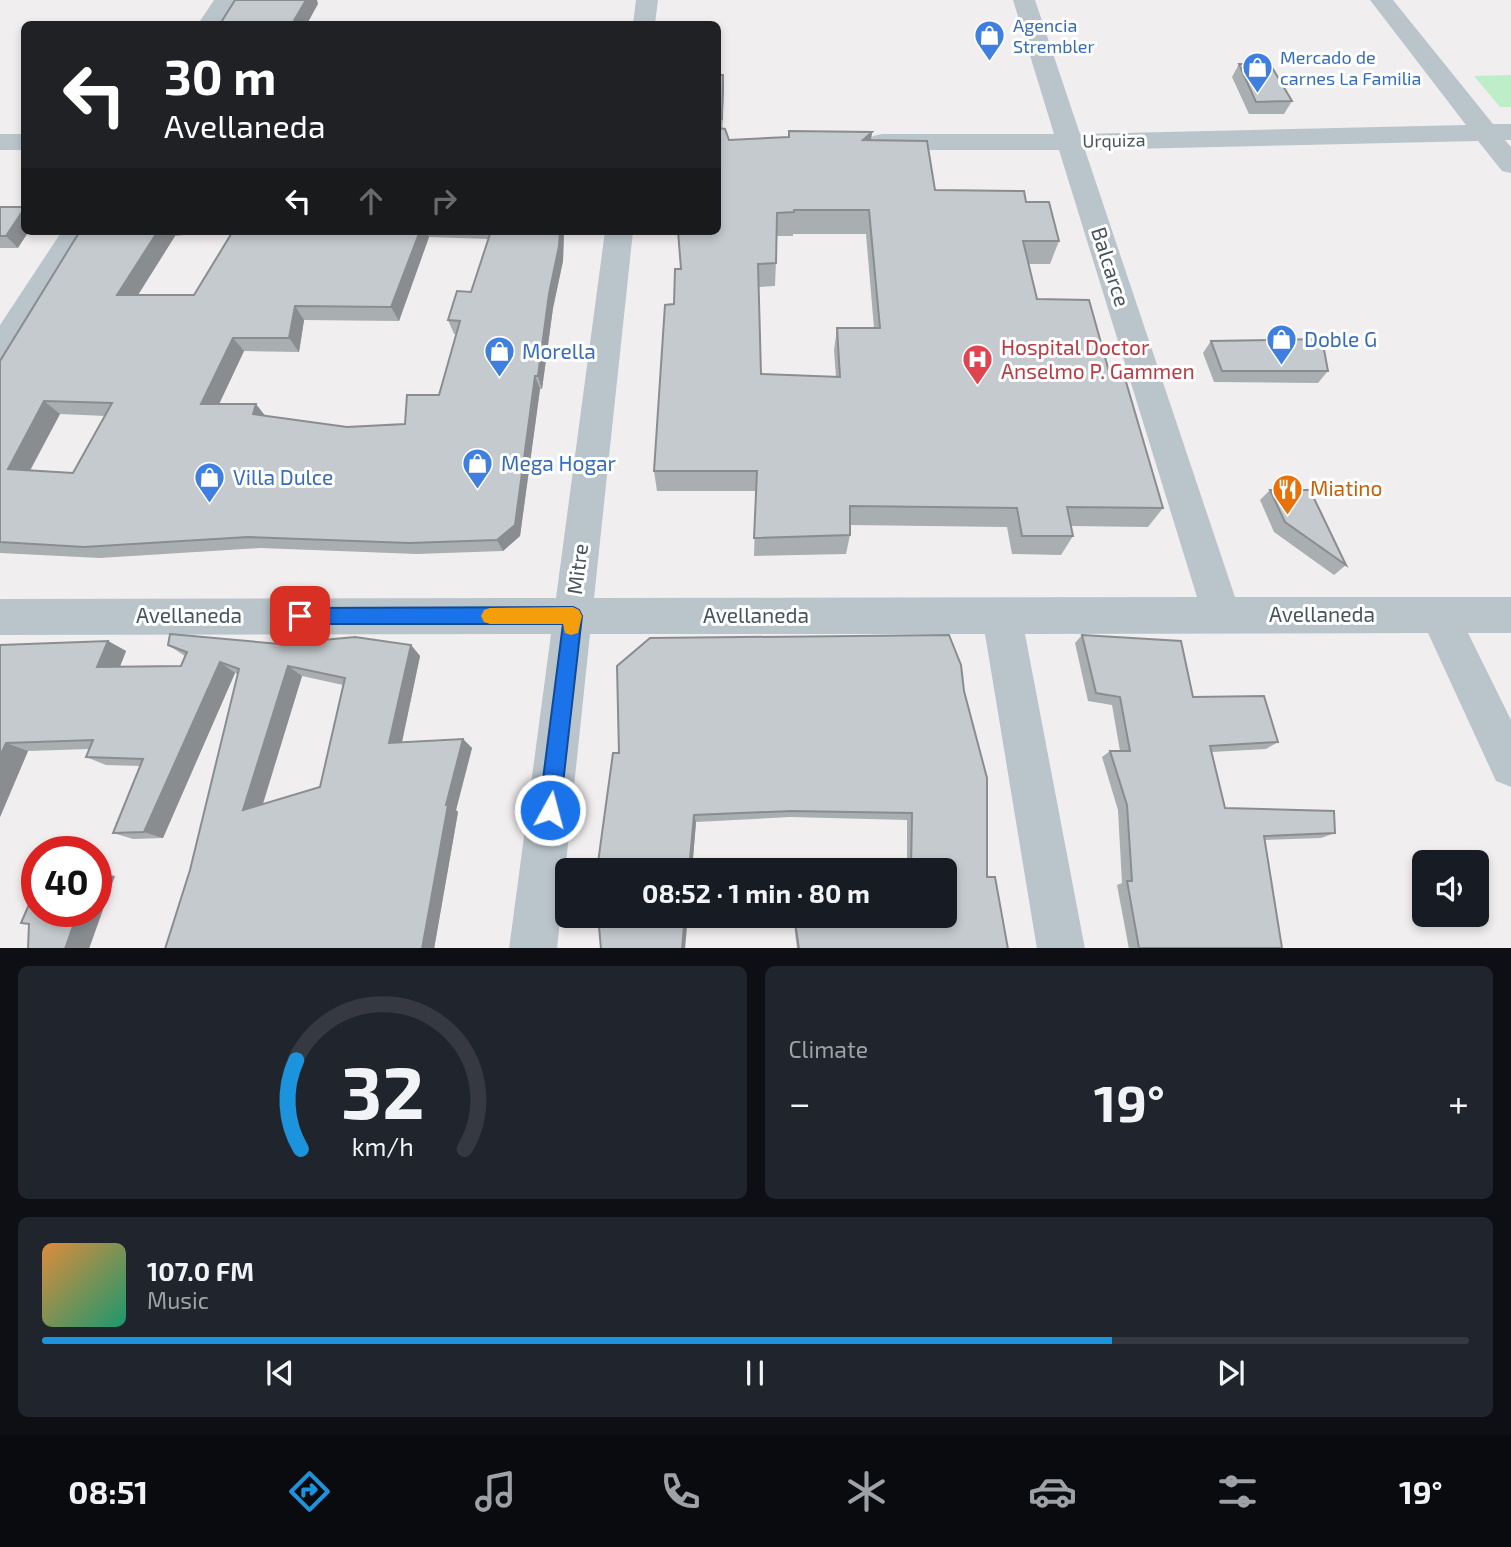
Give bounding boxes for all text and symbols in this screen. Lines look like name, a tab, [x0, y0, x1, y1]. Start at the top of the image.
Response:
place label: Agencia Strembler	[1013, 14, 1095, 57]
shop icon: Agencia Strembler	[973, 19, 1007, 63]
text: 30 m	[164, 46, 276, 105]
place label: Mercado de carnes La Familia	[1280, 46, 1421, 89]
icon: left	[49, 49, 140, 140]
shop icon: Mercado de carnes La Familia	[1240, 51, 1274, 95]
text: Avellaneda	[164, 106, 325, 144]
street label: Urquiza	[1082, 128, 1146, 152]
icon: left	[279, 182, 317, 220]
icon: ahead	[352, 182, 390, 220]
icon: right	[425, 182, 463, 220]
street label: Balcarce	[1087, 224, 1136, 309]
shop icon: Doble G	[1264, 323, 1298, 367]
place label: Doble G	[1304, 326, 1377, 351]
place label: Hospital Doctor Anselmo P. Gammen	[1001, 334, 1195, 383]
shop icon: Morella	[482, 335, 516, 379]
place label: Morella	[522, 338, 596, 363]
hospital icon: Hospital Doctor Anselmo P. Gammen	[961, 343, 995, 387]
shop icon: Mega Hogar	[461, 447, 495, 491]
place label: Mega Hogar	[501, 450, 617, 475]
shop icon: Villa Dulce	[193, 461, 227, 505]
place label: Villa Dulce	[233, 464, 333, 489]
restaurant icon: Miatino	[1270, 472, 1304, 516]
place label: Miatino	[1310, 475, 1383, 500]
street label: Mitre	[561, 542, 592, 596]
pin	[270, 586, 330, 646]
icon: arrive	[281, 597, 319, 635]
street label: Avellaneda	[1269, 601, 1375, 626]
street label: Avellaneda	[136, 602, 242, 627]
street label: Avellaneda	[703, 602, 809, 627]
position arrow	[513, 773, 587, 847]
speed limit sign: 40	[21, 836, 112, 927]
map controls	[1412, 850, 1489, 927]
button: sound	[1412, 850, 1489, 927]
text: 08:52 · 1 min · 80 m	[642, 877, 870, 908]
text: Climate	[789, 1035, 868, 1063]
text: 32	[340, 1046, 424, 1134]
text: 19°	[1094, 1070, 1165, 1132]
text: −	[789, 1079, 811, 1125]
text: +	[1448, 1079, 1469, 1125]
text: km/h	[351, 1130, 413, 1160]
text: 107.0 FM	[147, 1255, 254, 1286]
text: Music	[147, 1286, 209, 1314]
icon: previous	[261, 1354, 299, 1392]
icon: pause	[736, 1354, 774, 1392]
icon: next	[1212, 1354, 1250, 1392]
icon: directions	[285, 1467, 334, 1516]
icon: music	[471, 1467, 520, 1516]
icon: phone	[656, 1467, 705, 1516]
icon: climate	[842, 1467, 891, 1516]
icon: car	[1028, 1467, 1077, 1516]
icon: filters	[1213, 1467, 1262, 1516]
text: 08:51	[68, 1472, 148, 1510]
text: 19°	[1399, 1472, 1443, 1510]

